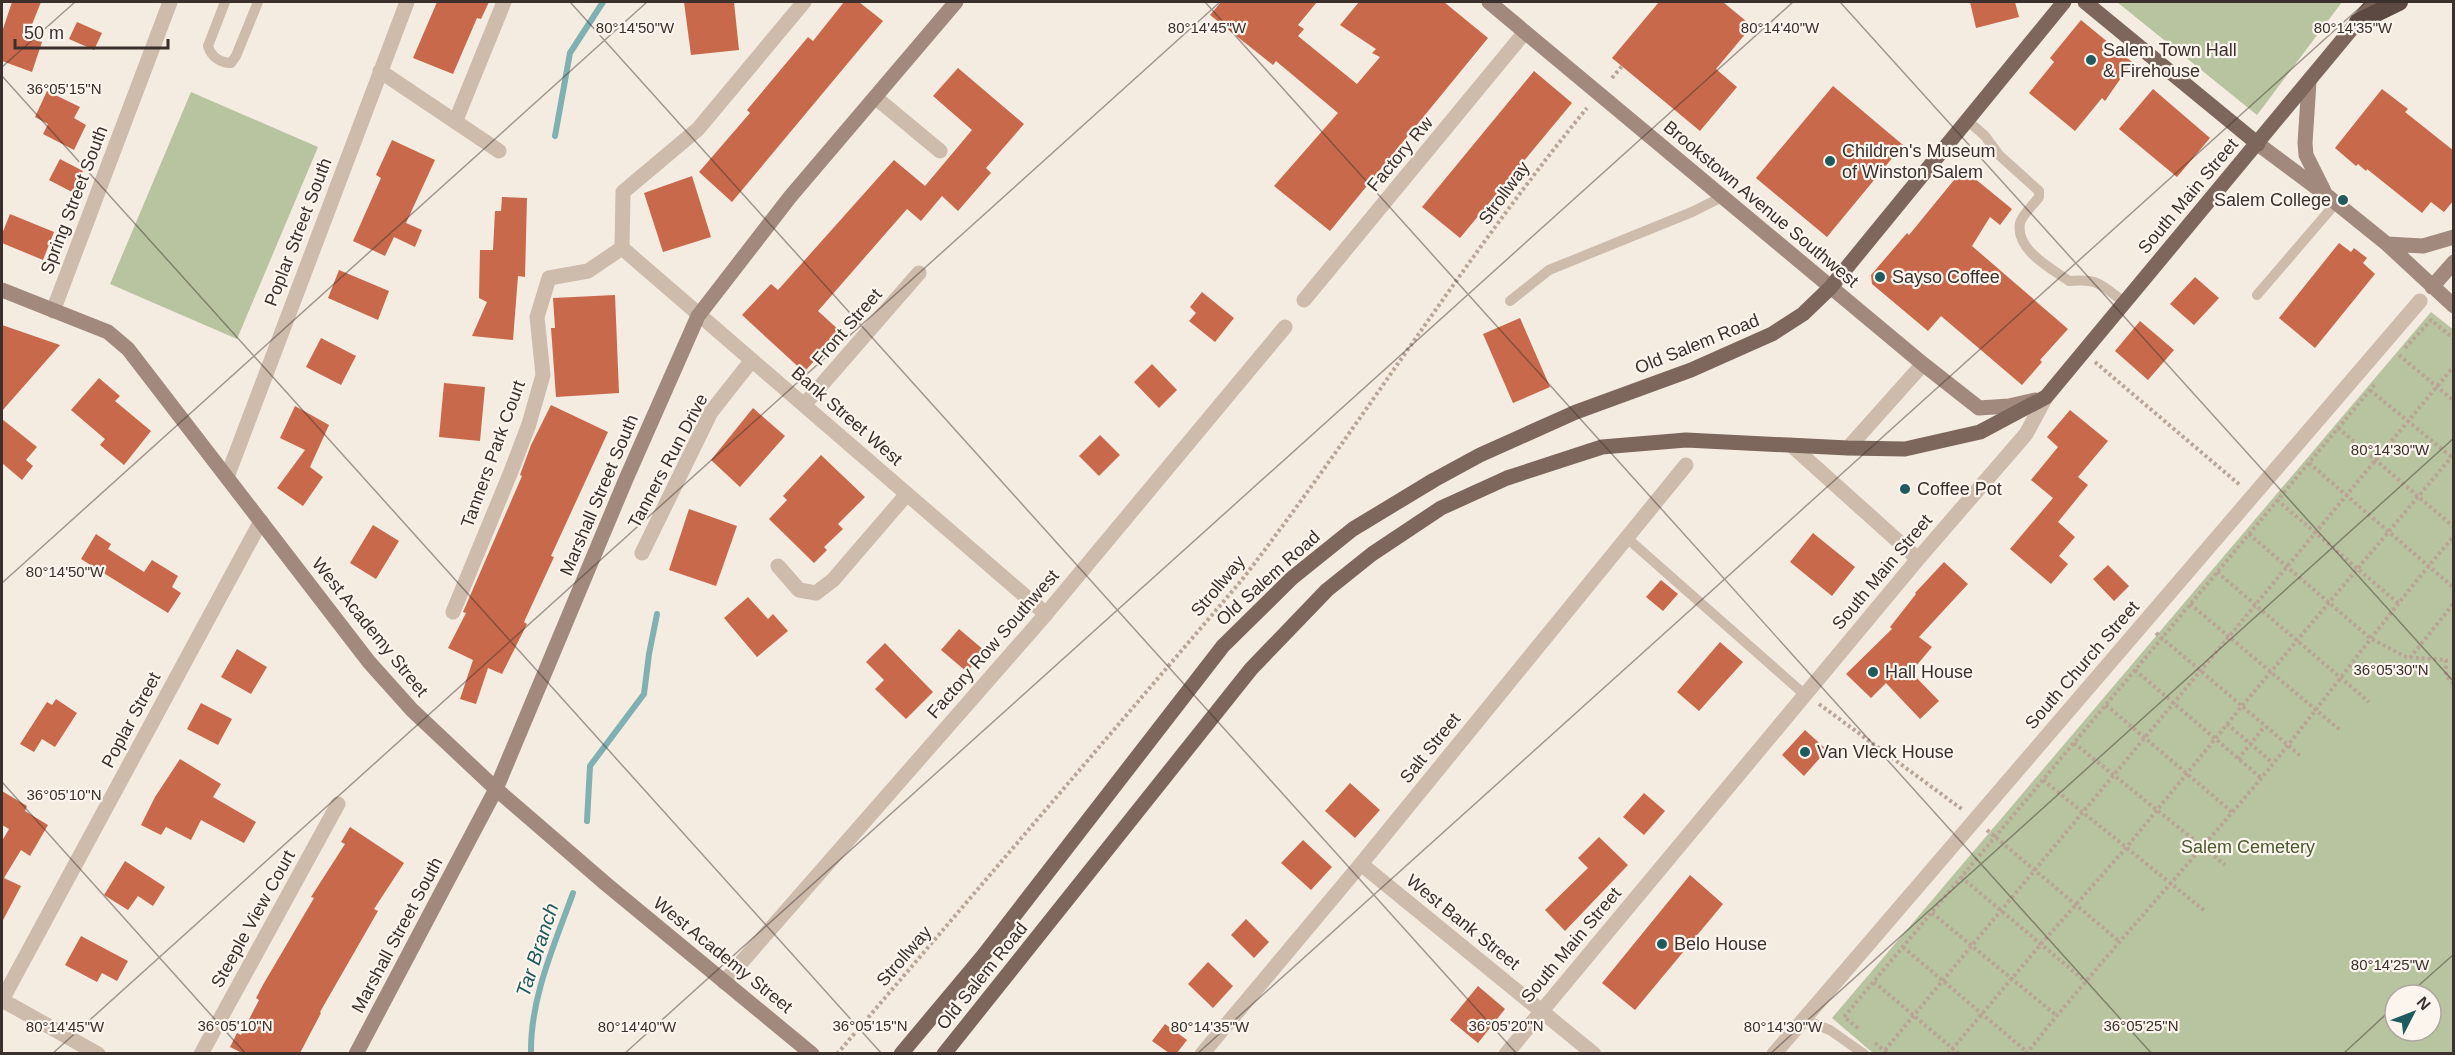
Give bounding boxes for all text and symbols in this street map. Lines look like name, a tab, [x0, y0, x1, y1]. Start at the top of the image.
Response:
scale bar	[15, 12, 168, 50]
text: 80°14'50"W	[596, 19, 675, 36]
text: 80°14'45"W	[1168, 19, 1247, 36]
text: 80°14'40"W	[1741, 19, 1820, 36]
text: 80°14'35"W	[2314, 19, 2393, 36]
text: 50 m	[24, 23, 64, 43]
place label: Salem Town Hall & Firehouse	[2103, 40, 2237, 81]
marker: Salem Town Hall & Firehouse	[2084, 53, 2098, 67]
text: 36°05'15"N	[26, 80, 102, 97]
street label: Factory Rw	[1363, 112, 1438, 195]
street label: Brookstown Avenue Southwest	[1660, 117, 1862, 291]
street label: Spring Street South	[37, 123, 111, 277]
street label: South Main Street	[2134, 134, 2242, 258]
place label: Children's Museum of Winston Salem	[1842, 141, 1996, 182]
marker: Children's Museum of Winston Salem	[1823, 154, 1837, 168]
street label: Poplar Street South	[261, 155, 335, 309]
street label: Strollway	[1474, 158, 1534, 228]
place label: Salem College	[2214, 190, 2331, 210]
marker: Salem College	[2336, 193, 2350, 207]
place label: Sayso Coffee	[1892, 267, 2000, 287]
marker: Sayso Coffee	[1873, 270, 1887, 284]
street label: Front Street	[808, 285, 886, 369]
street label: Old Salem Road	[1632, 310, 1762, 378]
street label: Bank Street West	[788, 363, 906, 469]
street label: Tanners Park Court	[457, 378, 529, 530]
street label: Tanners Run Drive	[624, 390, 712, 532]
street label: Marshall Street South	[556, 411, 642, 579]
text: 80°14'30"W	[2351, 441, 2430, 458]
place label: Coffee Pot	[1917, 479, 2002, 499]
marker: Coffee Pot	[1898, 482, 1912, 496]
street label: South Main Street	[1828, 510, 1936, 634]
street label: Old Salem Road	[1212, 526, 1324, 630]
street label: Strollway	[1187, 552, 1249, 620]
street label: West Academy Street	[308, 554, 432, 700]
text: 80°14'50"W	[26, 563, 105, 580]
street label: Factory Row Southwest	[923, 566, 1063, 722]
street label: South Church Street	[2021, 597, 2143, 733]
text: 36°05'30"N	[2353, 661, 2429, 678]
place label: Hall House	[1885, 662, 1973, 682]
marker: Hall House	[1866, 665, 1880, 679]
street label: Poplar Street	[98, 669, 164, 771]
street label: Salt Street	[1396, 709, 1464, 787]
place label: Van Vleck House	[1817, 742, 1954, 762]
marker: Van Vleck House	[1798, 745, 1812, 759]
text: 36°05'10"N	[26, 786, 102, 803]
park label: Salem Cemetery	[2181, 837, 2315, 857]
street label: Steeple View Court	[207, 847, 299, 991]
street label: Marshall Street South	[348, 854, 446, 1016]
street label: West Bank Street	[1402, 870, 1524, 974]
street label: South Main Street	[1517, 883, 1625, 1007]
street label: West Academy Street	[650, 893, 796, 1017]
water label: Tar Branch	[512, 900, 562, 1000]
street label: Old Salem Road	[933, 918, 1031, 1034]
street label: Strollway	[872, 922, 936, 990]
place label: Belo House	[1674, 934, 1767, 954]
marker: Belo House	[1655, 937, 1669, 951]
text: 80°14'25"W	[2351, 956, 2430, 973]
north arrow	[2383, 983, 2443, 1043]
text: N	[2414, 993, 2434, 1013]
text: 36°05'10"N	[197, 1017, 273, 1034]
text: 36°05'15"N	[832, 1017, 908, 1034]
text: 36°05'20"N	[1468, 1017, 1544, 1034]
text: 36°05'25"N	[2103, 1017, 2179, 1034]
text: 80°14'45"W	[26, 1018, 105, 1035]
text: 80°14'40"W	[598, 1018, 677, 1035]
text: 80°14'35"W	[1171, 1018, 1250, 1035]
text: 80°14'30"W	[1744, 1018, 1823, 1035]

